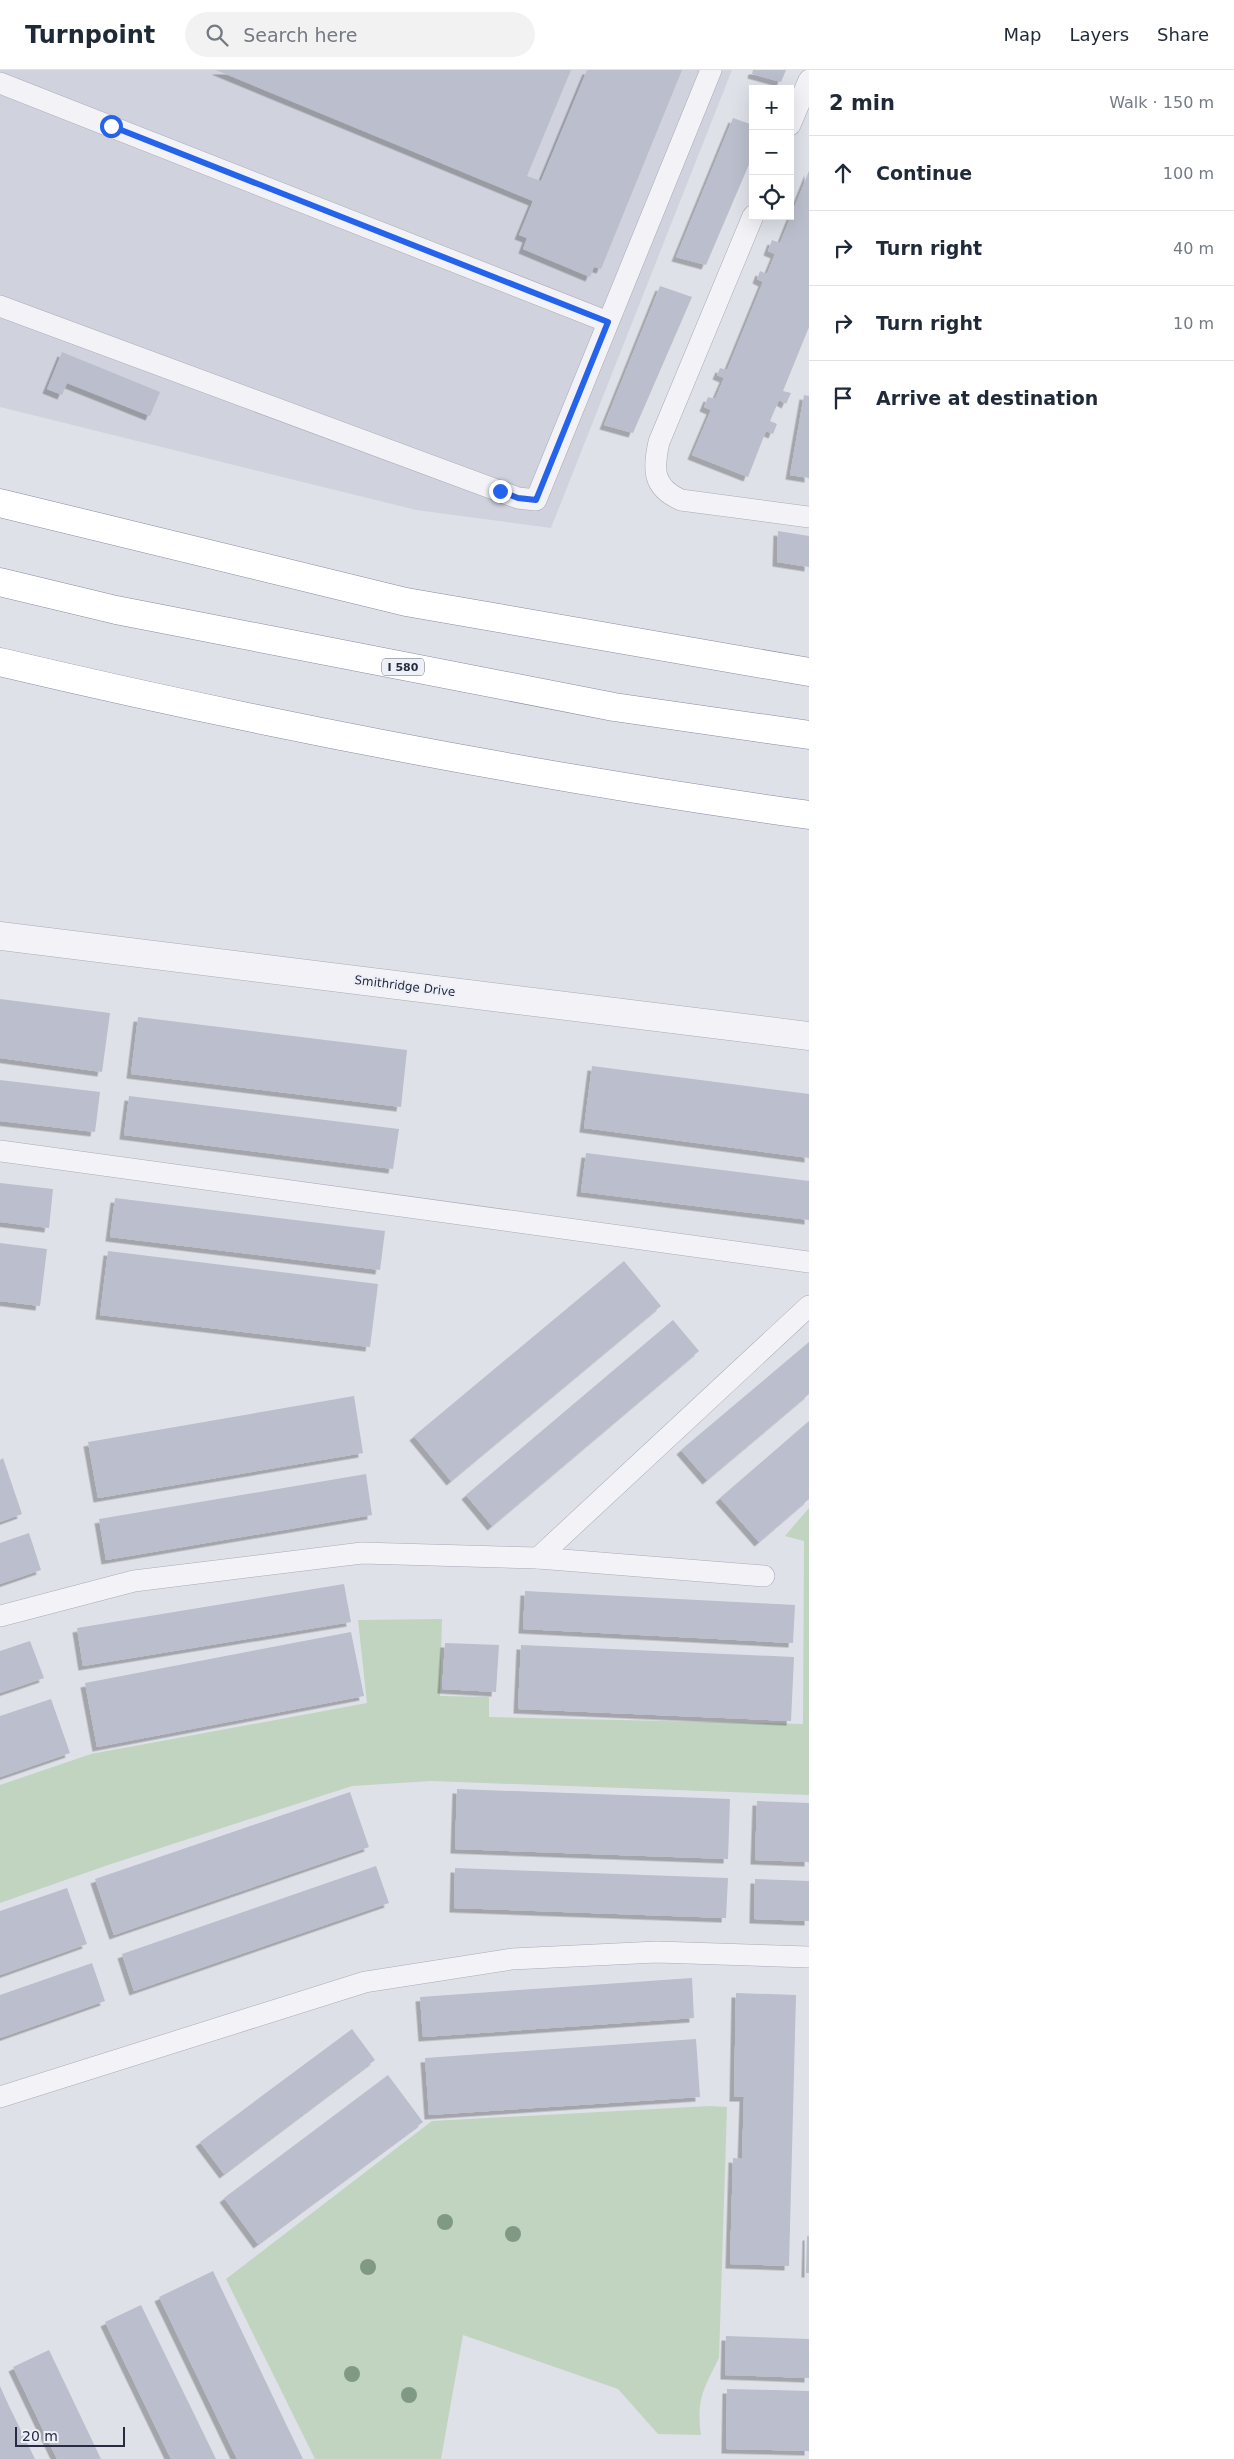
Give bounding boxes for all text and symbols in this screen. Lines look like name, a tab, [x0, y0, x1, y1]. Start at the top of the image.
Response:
search box	[185, 12, 535, 57]
text: Turnpoint	[25, 21, 155, 49]
icon: search	[203, 21, 231, 49]
text: Search here	[243, 24, 357, 46]
text: Map	[1003, 24, 1041, 45]
text: Layers	[1069, 24, 1129, 45]
text: Share	[1157, 24, 1209, 45]
map controls	[749, 85, 794, 220]
button: +	[749, 85, 794, 130]
text: 2 min	[829, 91, 895, 115]
text: Walk · 150 m	[1109, 93, 1214, 112]
route start	[100, 115, 123, 138]
button: −	[749, 130, 794, 175]
icon: ahead	[829, 159, 857, 187]
text: Continue	[876, 162, 972, 184]
text: 100 m	[1163, 164, 1214, 183]
button: locate	[749, 175, 794, 220]
icon: right	[829, 234, 857, 262]
text: Turn right	[876, 237, 982, 259]
text: 40 m	[1173, 239, 1214, 258]
icon: right	[829, 309, 857, 337]
text: Turn right	[876, 312, 982, 334]
text: 10 m	[1173, 314, 1214, 333]
icon: arrive	[829, 384, 857, 412]
text: Arrive at destination	[876, 387, 1098, 409]
route end	[489, 480, 512, 503]
road number: I 580	[382, 658, 424, 676]
street label: Smithridge Drive	[354, 973, 456, 999]
scale bar	[15, 2424, 125, 2447]
text: 20 m	[22, 2428, 58, 2444]

